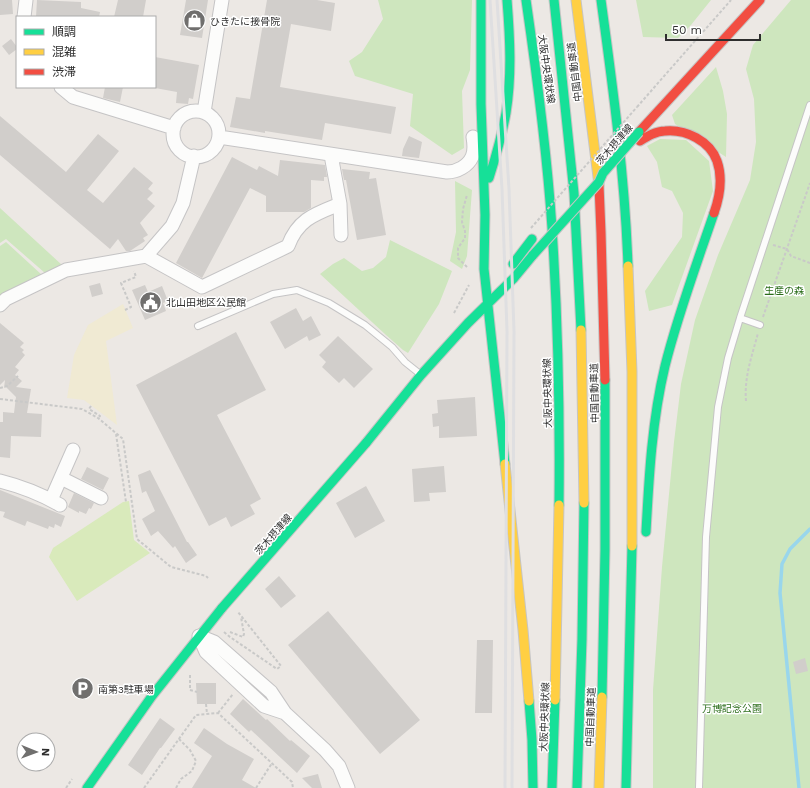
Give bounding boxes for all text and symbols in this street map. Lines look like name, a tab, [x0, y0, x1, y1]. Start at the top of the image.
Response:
shop icon: ひきたに接骨院	[182, 8, 208, 34]
legend	[16, 16, 156, 88]
place label: ひきたに接骨院	[210, 16, 280, 27]
scale bar	[666, 16, 760, 42]
text: 50 m	[672, 23, 702, 37]
text: 順調	[52, 25, 76, 39]
street label: 大阪中央環状線	[536, 34, 557, 104]
street label: 中国自動車道	[565, 41, 584, 102]
text: 混雑	[52, 45, 76, 59]
text: 渋滞	[52, 65, 76, 79]
street label: 茨木摂津線	[594, 122, 635, 167]
park label: 生産の森	[764, 285, 804, 296]
public building icon: 北山田地区公民館	[138, 289, 164, 315]
place label: 北山田地区公民館	[166, 297, 246, 308]
street label: 大阪中央環状線	[541, 358, 554, 428]
street label: 中国自動車道	[588, 363, 601, 423]
street label: 茨木摂津線	[253, 512, 294, 557]
parking icon: 南第3駐車場	[70, 676, 96, 702]
street label: 大阪中央環状線	[538, 682, 551, 752]
place label: 南第3駐車場	[98, 684, 154, 695]
street label: 中国自動車道	[584, 687, 597, 747]
park label: 万博記念公園	[702, 703, 762, 714]
north arrow	[16, 732, 56, 772]
text: N	[39, 748, 52, 756]

